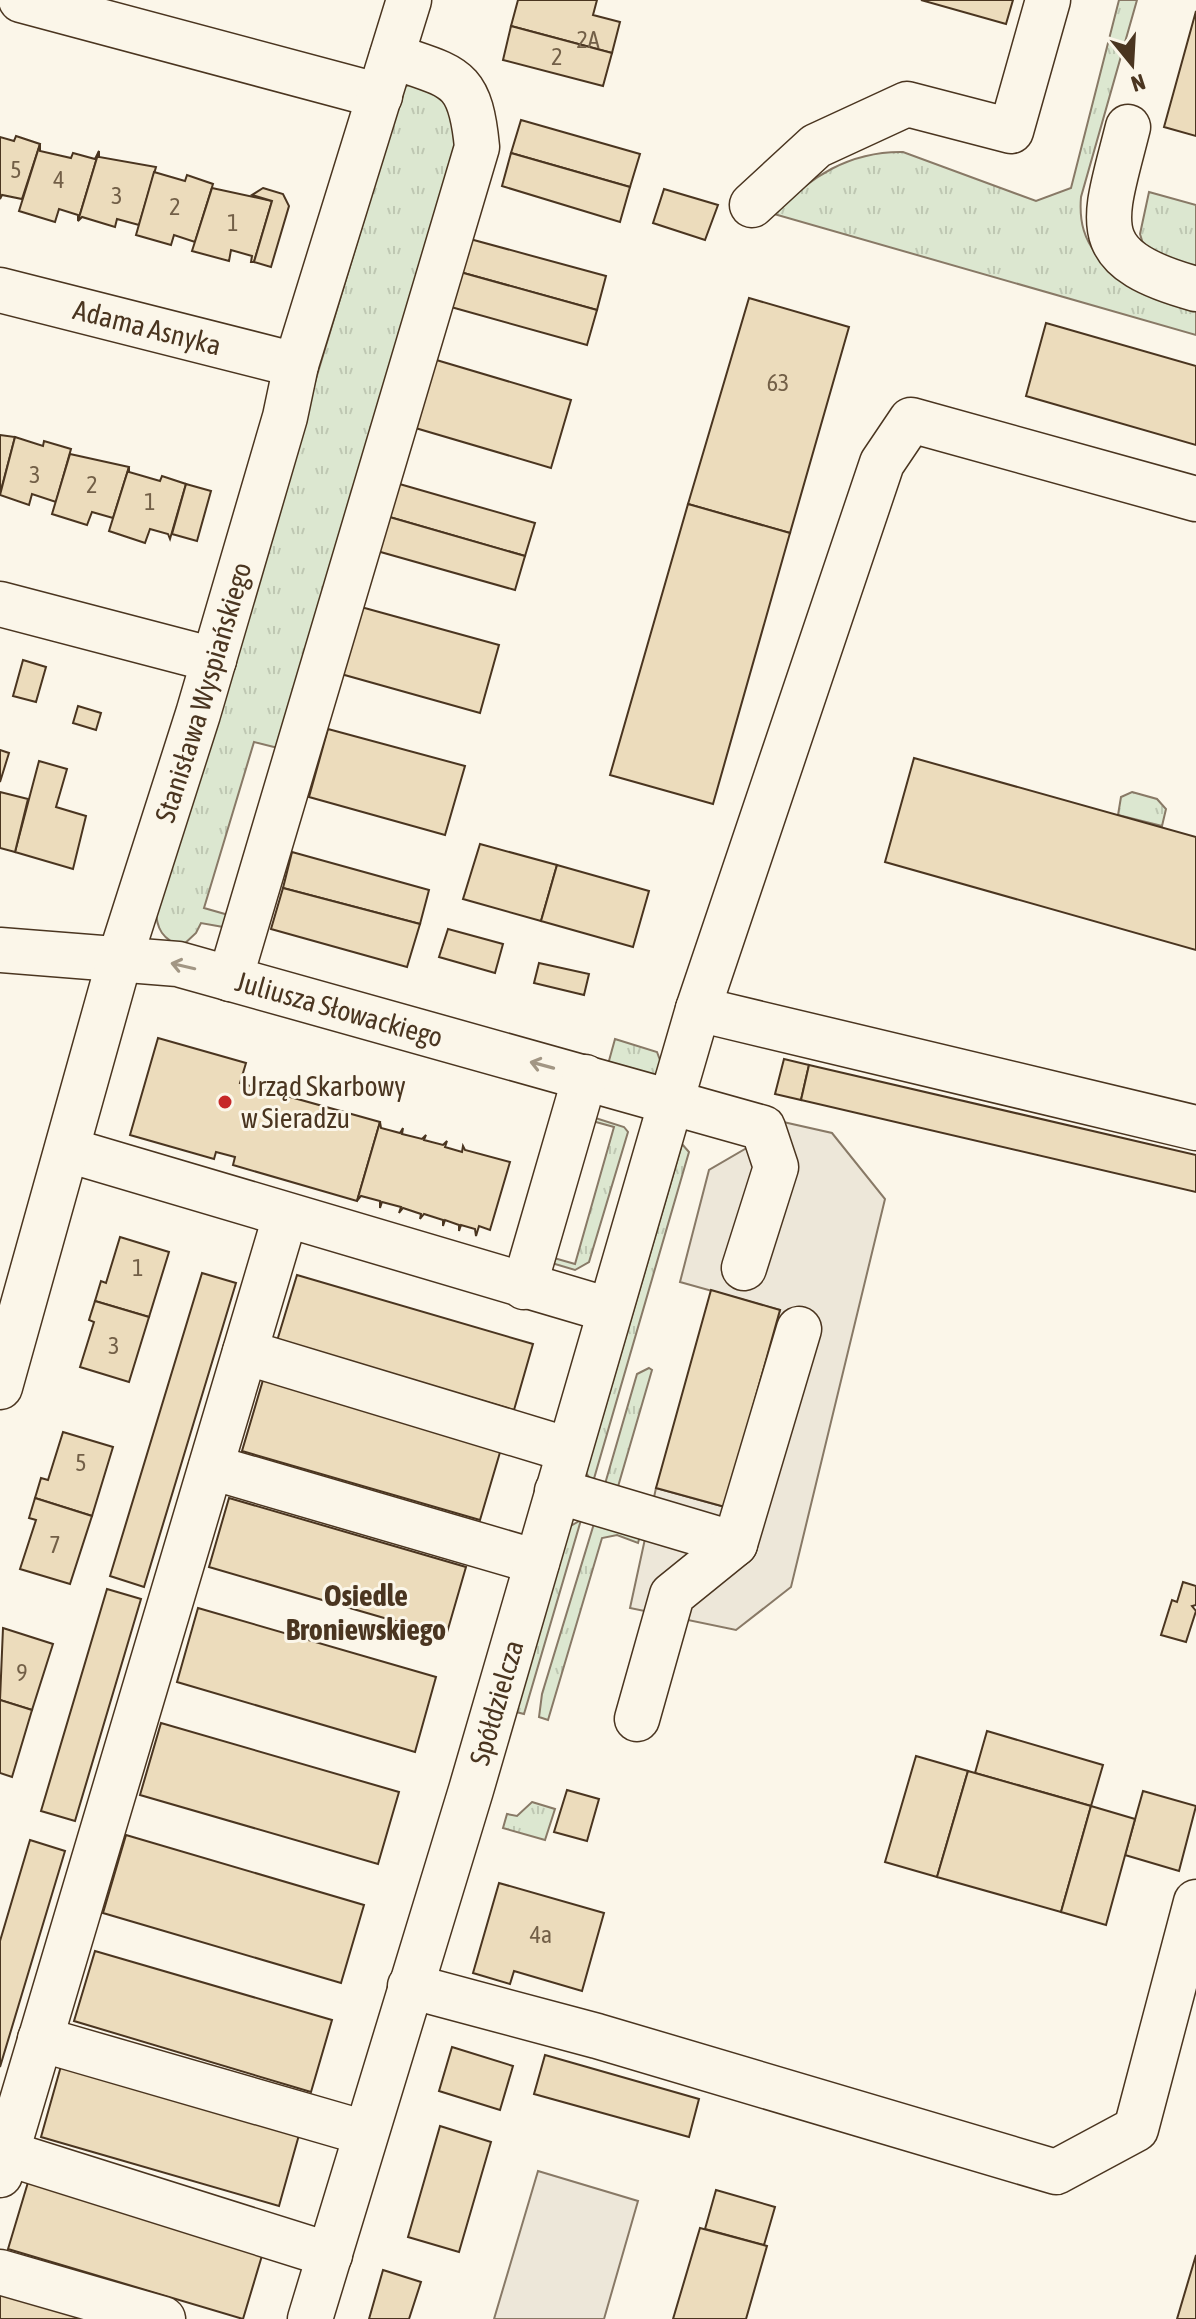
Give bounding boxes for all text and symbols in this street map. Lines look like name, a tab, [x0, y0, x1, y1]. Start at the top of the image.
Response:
north arrow	[1092, 24, 1172, 104]
house number: 2A	[576, 26, 600, 53]
house number: 2	[551, 43, 563, 70]
text: N	[1128, 69, 1148, 97]
house number: 5	[10, 156, 22, 183]
house number: 4	[53, 166, 65, 193]
house number: 3	[111, 182, 123, 209]
house number: 2	[169, 193, 181, 220]
house number: 1	[227, 209, 239, 236]
street label: Adama Asnyka	[70, 293, 225, 361]
house number: 63	[767, 369, 789, 396]
house number: 3	[29, 461, 41, 488]
house number: 2	[86, 471, 98, 498]
house number: 1	[144, 488, 156, 515]
street label: Stanisława Wyspiańskiego	[148, 559, 258, 826]
one-way arrow	[171, 958, 197, 973]
street label: Juliusza Słowackiego	[232, 965, 446, 1053]
one-way arrow	[529, 1057, 555, 1072]
place label: Urząd Skarbowy w Sieradzu	[241, 1070, 406, 1134]
marker: Urząd Skarbowy w Sieradzu	[216, 1093, 234, 1111]
house number: 1	[132, 1254, 144, 1281]
house number: 3	[108, 1332, 120, 1359]
house number: 5	[75, 1449, 87, 1476]
house number: 7	[49, 1531, 61, 1558]
district label: Osiedle Broniewskiego	[286, 1578, 446, 1646]
street label: Spółdzielcza	[463, 1636, 530, 1769]
house number: 9	[16, 1659, 28, 1686]
house number: 4a	[530, 1921, 552, 1948]

